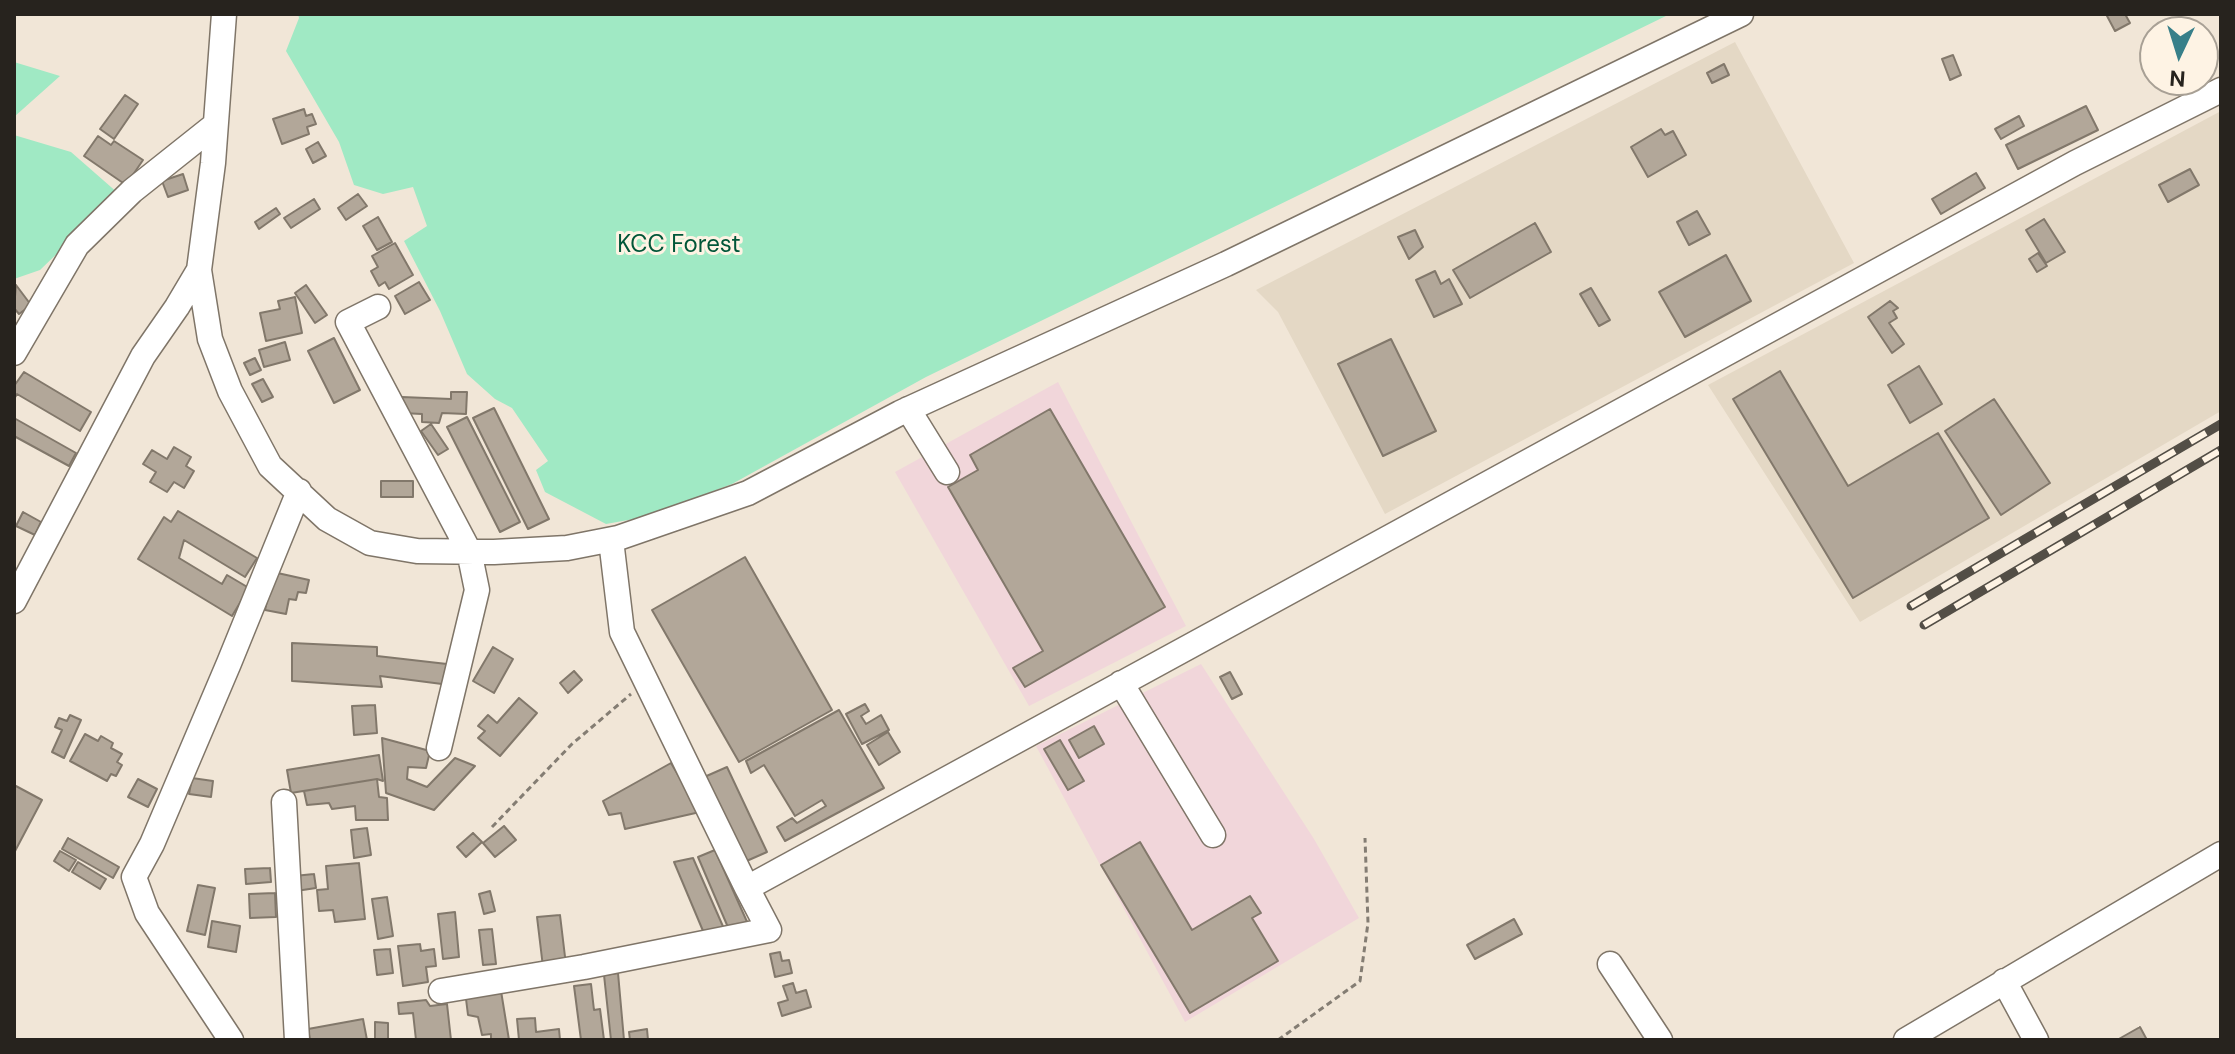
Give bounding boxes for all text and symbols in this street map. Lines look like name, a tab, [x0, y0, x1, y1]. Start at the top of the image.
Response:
north arrow	[2139, 16, 2219, 96]
text: N	[2168, 63, 2186, 93]
park label: KCC Forest	[617, 232, 741, 260]

